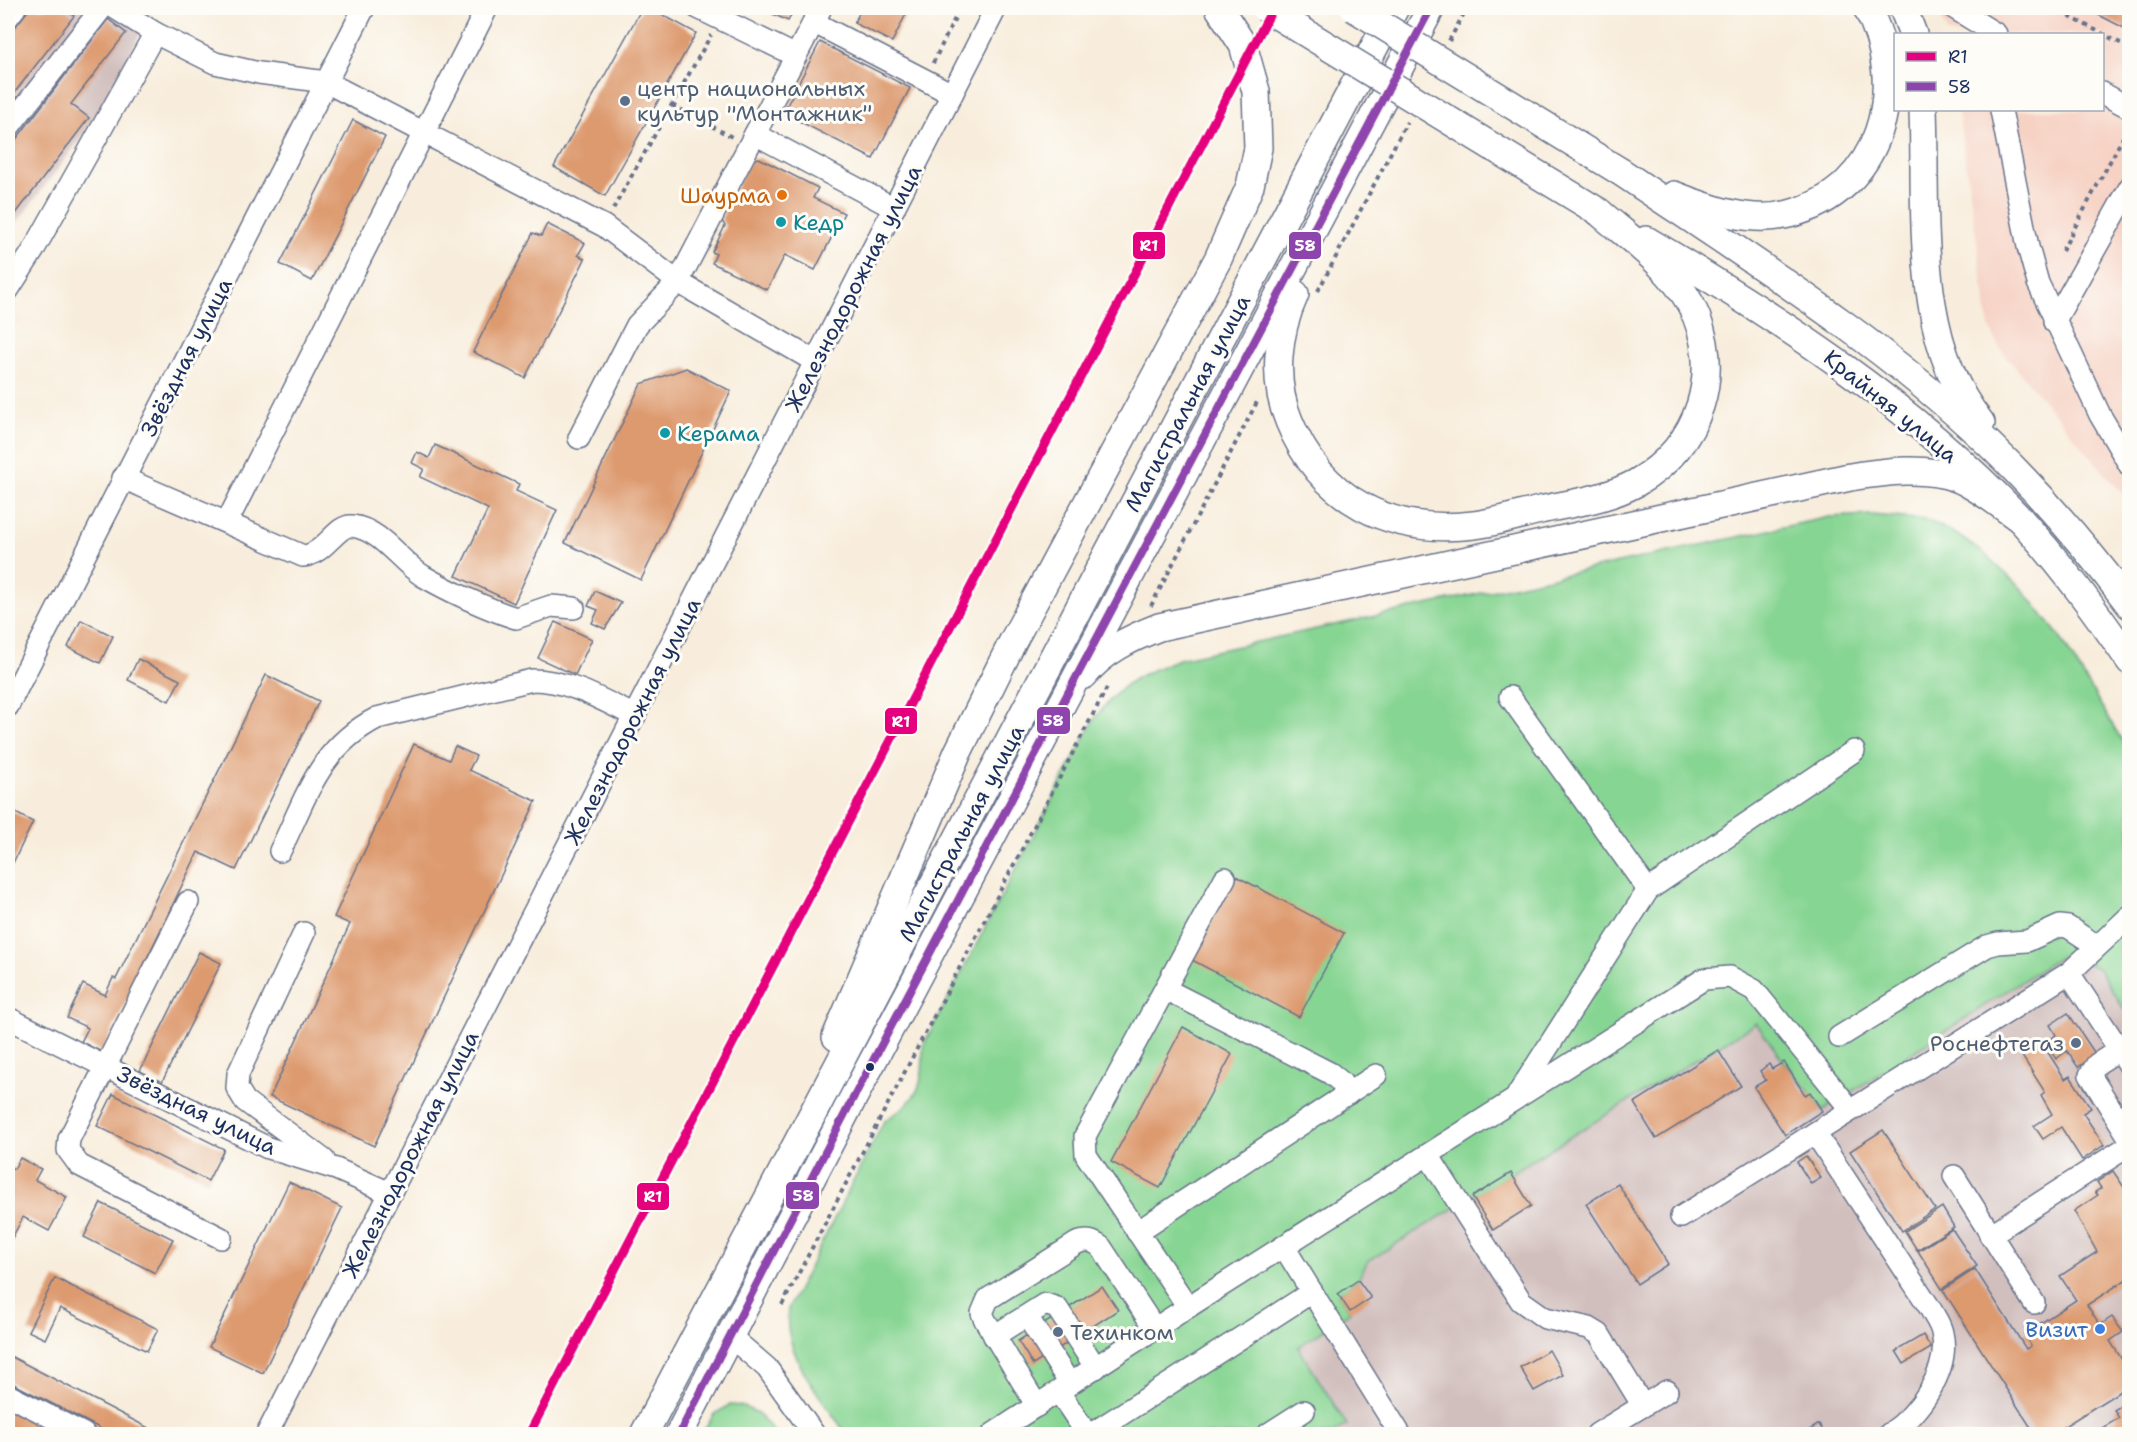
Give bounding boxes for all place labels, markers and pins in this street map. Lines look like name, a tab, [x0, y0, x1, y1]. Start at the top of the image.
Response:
place label: центр национальных культур "Монтажник"	[637, 74, 872, 128]
marker: центр национальных культур "Монтажник"	[618, 94, 632, 108]
place label: Шаурма	[680, 181, 770, 210]
marker: Шаурма	[775, 188, 789, 202]
place label: Кедр	[793, 208, 844, 237]
marker: Кедр	[774, 215, 788, 229]
place label: Керама	[677, 419, 760, 448]
marker: Керама	[658, 426, 672, 440]
place label: Роснефтегаз	[1930, 1029, 2064, 1058]
marker: Роснефтегаз	[2069, 1036, 2083, 1050]
unlabelled marker	[864, 1061, 876, 1073]
place label: Визит	[2025, 1315, 2089, 1344]
place label: Техинком	[1070, 1318, 1174, 1347]
marker: Визит	[2093, 1322, 2107, 1336]
marker: Техинком	[1051, 1325, 1065, 1339]

